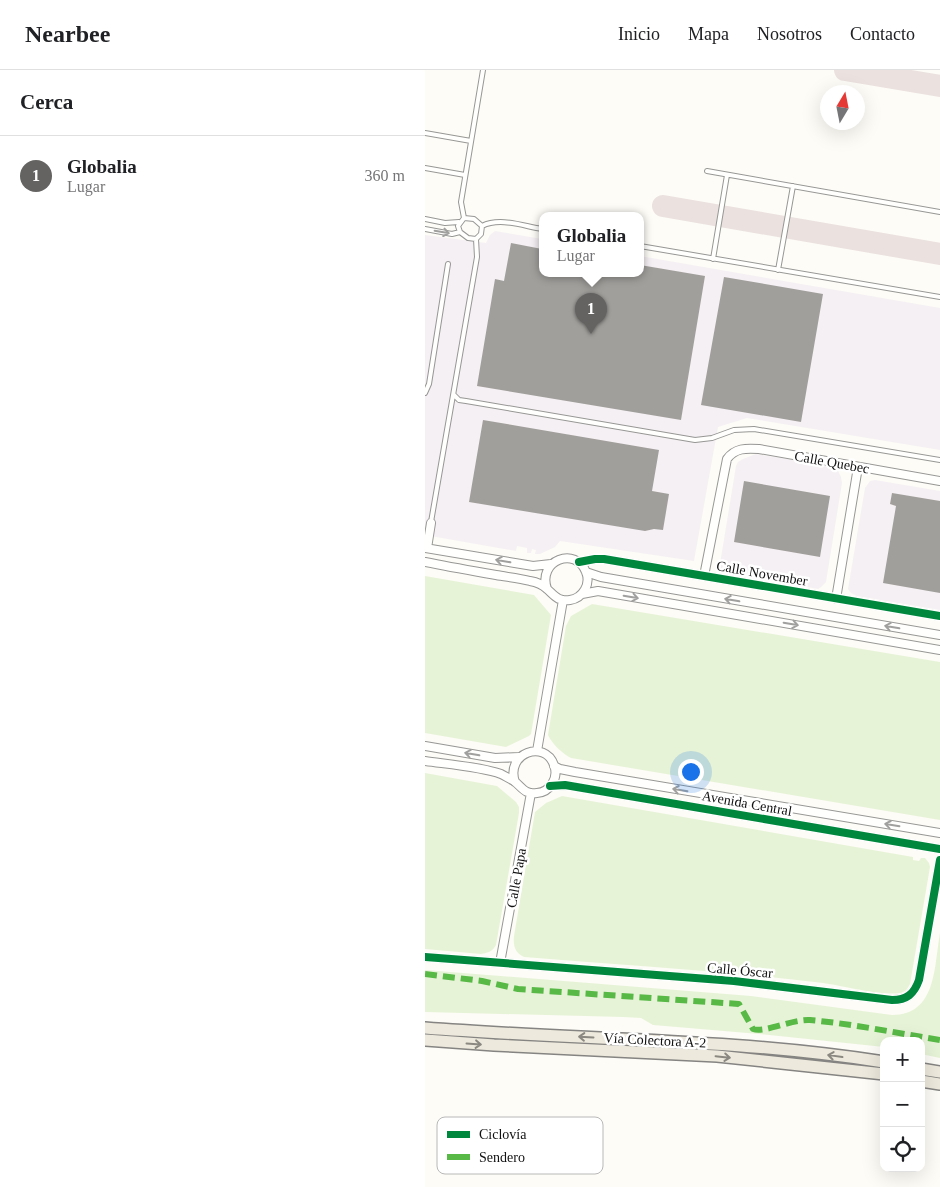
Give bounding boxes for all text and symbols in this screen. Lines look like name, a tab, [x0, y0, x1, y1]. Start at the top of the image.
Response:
text: Nearbee	[25, 21, 110, 47]
text: Inicio	[618, 24, 660, 44]
text: Mapa	[688, 24, 729, 44]
text: Nosotros	[757, 24, 822, 44]
text: Contacto	[850, 24, 915, 44]
north arrow	[820, 85, 865, 130]
text: Cerca	[20, 90, 73, 114]
text: Globalia	[67, 156, 137, 177]
text: 1	[32, 167, 40, 184]
text: 360 m	[365, 167, 405, 184]
text: Lugar	[67, 178, 105, 195]
popup	[539, 212, 644, 277]
text: Globalia	[557, 225, 626, 246]
one-way arrow	[434, 228, 450, 238]
text: Lugar	[557, 247, 595, 264]
pin: 1	[575, 293, 607, 334]
street label: Calle Quebec	[793, 449, 871, 476]
one-way arrow	[495, 556, 511, 566]
street label: Calle November	[715, 558, 809, 589]
one-way arrow	[622, 592, 638, 602]
one-way arrow	[724, 594, 740, 604]
one-way arrow	[782, 620, 798, 630]
one-way arrow	[884, 621, 900, 631]
one-way arrow	[464, 748, 480, 758]
your location	[678, 759, 704, 785]
one-way arrow	[672, 784, 688, 794]
street label: Avenida Central	[701, 788, 793, 819]
one-way arrow	[884, 820, 900, 830]
street label: Calle Papa	[504, 846, 529, 909]
street label: Calle Óscar	[707, 959, 774, 981]
street label: Vía Colectora A-2	[603, 1030, 707, 1051]
one-way arrow	[579, 1032, 595, 1042]
map controls	[880, 1037, 925, 1172]
button: +	[880, 1037, 925, 1082]
one-way arrow	[465, 1039, 481, 1048]
one-way arrow	[828, 1051, 844, 1061]
one-way arrow	[715, 1052, 731, 1061]
button: −	[880, 1082, 925, 1127]
legend	[437, 1117, 603, 1174]
text: Ciclovía	[479, 1127, 527, 1142]
button: locate	[880, 1127, 925, 1172]
text: Sendero	[479, 1150, 525, 1165]

